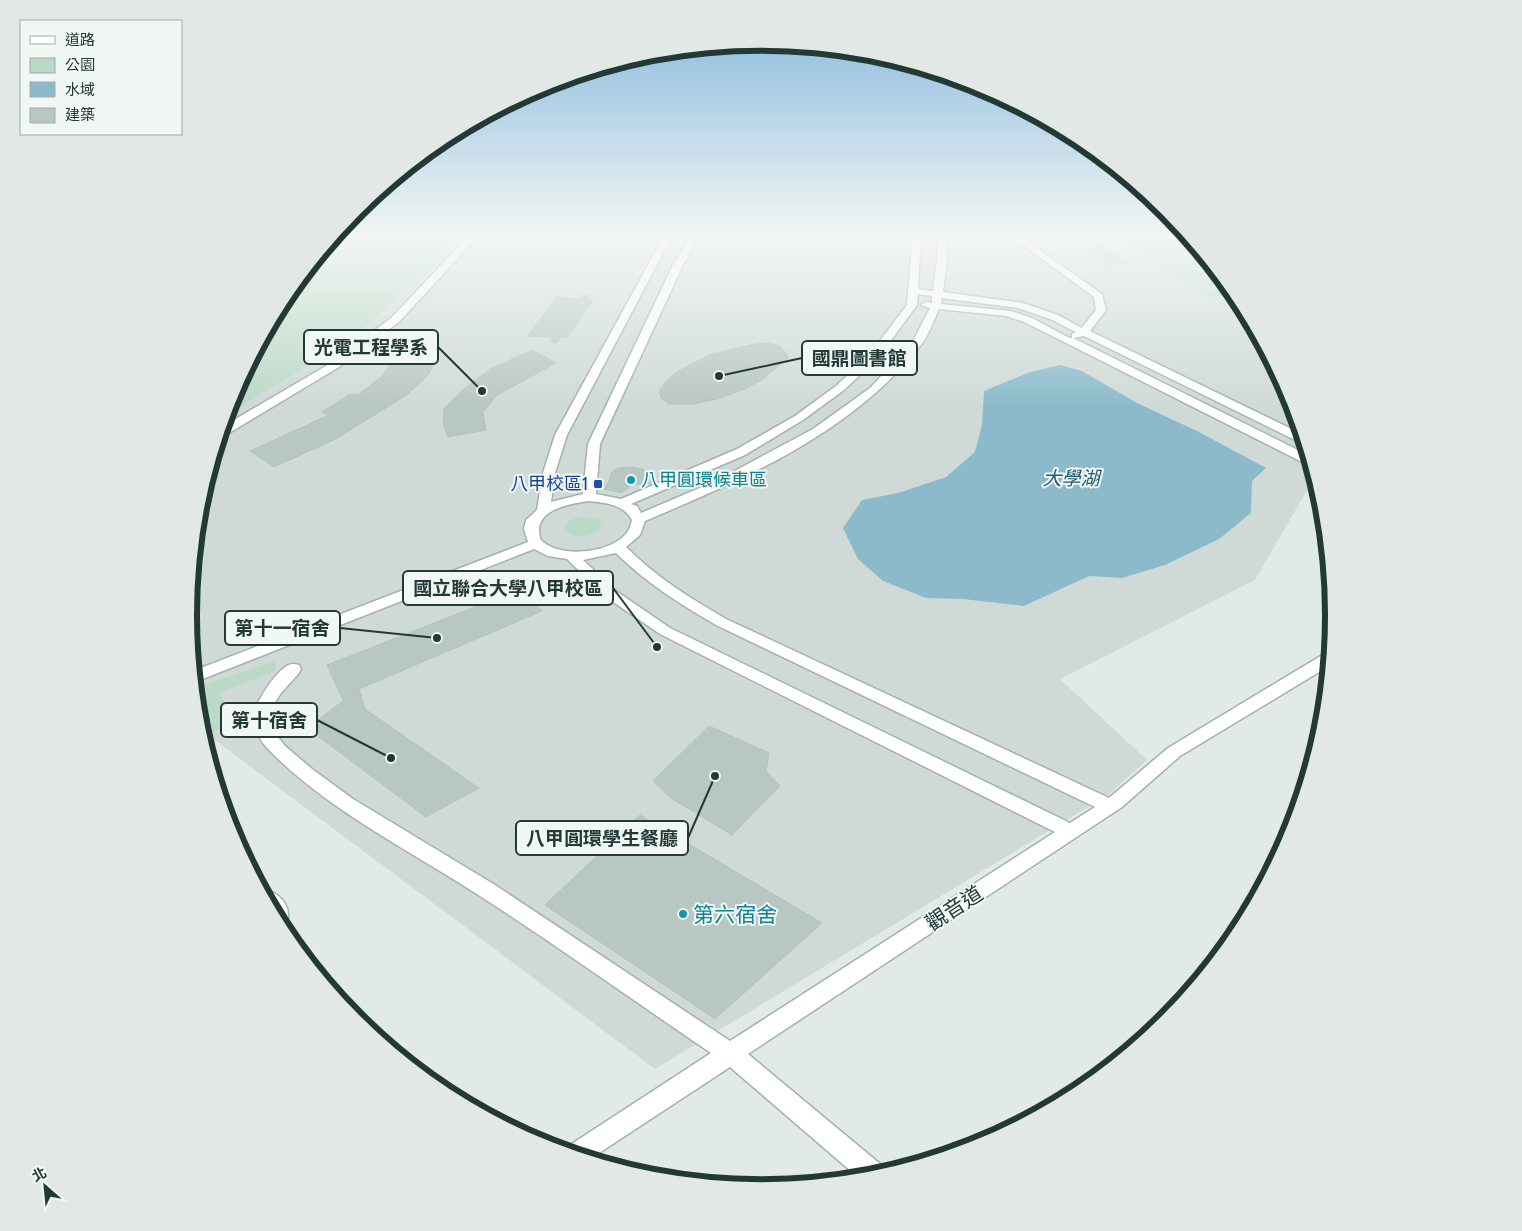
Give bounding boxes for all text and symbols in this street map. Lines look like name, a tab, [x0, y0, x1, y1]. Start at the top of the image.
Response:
legend	[20, 20, 182, 135]
text: 道路	[65, 31, 95, 49]
text: 公園	[65, 56, 95, 74]
text: 水域	[65, 81, 95, 99]
text: 建築	[65, 106, 95, 124]
callout: 光電工程學系	[304, 330, 438, 364]
text: 光電工程學系	[314, 336, 428, 359]
callout: 國鼎圖書館	[802, 341, 917, 375]
text: 國鼎圖書館	[811, 347, 907, 370]
water label: 大學湖	[1042, 467, 1102, 490]
place label: 八甲圓環候車區	[641, 469, 767, 491]
place label: 八甲校區1	[510, 473, 588, 495]
marker: 八甲圓環候車區	[625, 474, 637, 486]
marker: 八甲校區1	[592, 478, 604, 490]
callout: 國立聯合大學八甲校區	[403, 571, 613, 605]
text: 國立聯合大學八甲校區	[413, 577, 603, 600]
callout: 第十一宿舍	[225, 611, 340, 645]
text: 第十一宿舍	[234, 617, 330, 640]
callout: 第十宿舍	[221, 703, 317, 737]
text: 第十宿舍	[231, 709, 307, 732]
callout: 八甲圓環學生餐廳	[516, 821, 688, 855]
text: 八甲圓環學生餐廳	[526, 827, 678, 850]
street label: 觀音道	[921, 880, 987, 936]
place label: 第六宿舍	[693, 902, 777, 927]
marker: 第六宿舍	[677, 908, 689, 920]
north arrow	[20, 1161, 70, 1211]
text: 北	[29, 1163, 49, 1186]

